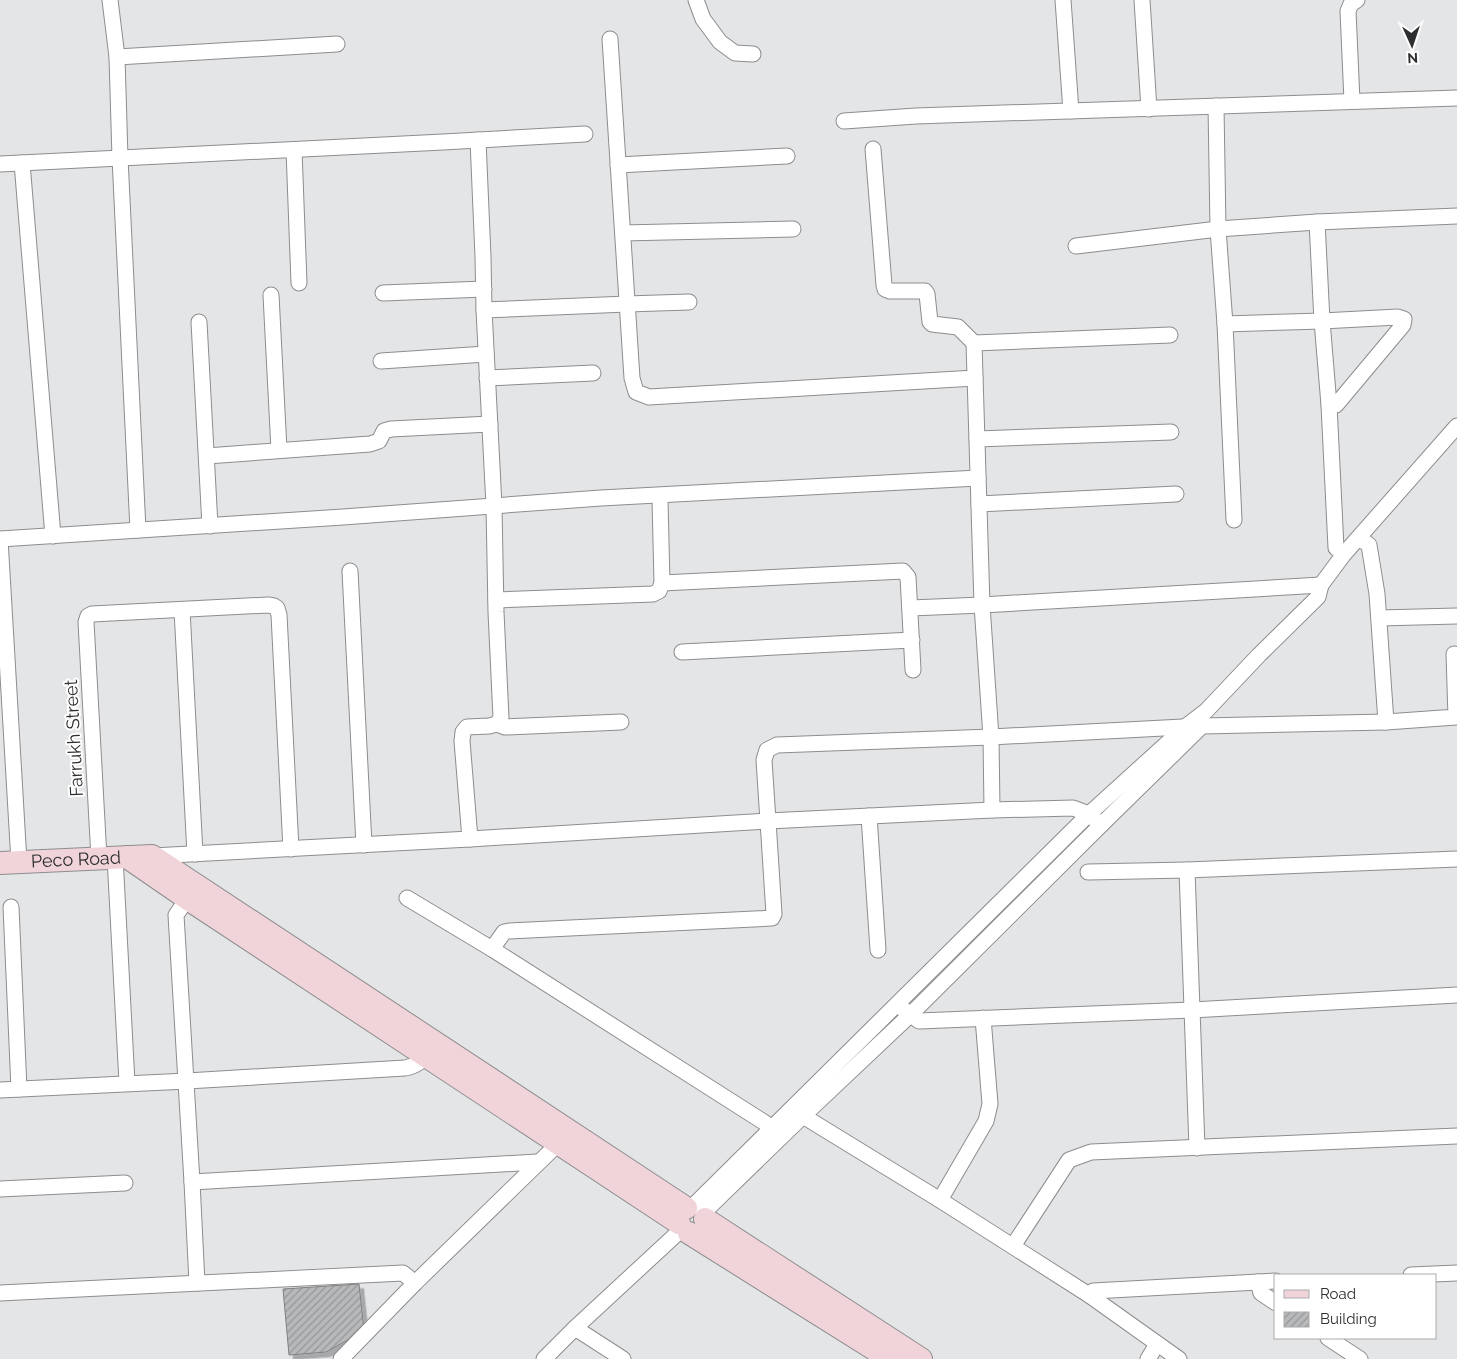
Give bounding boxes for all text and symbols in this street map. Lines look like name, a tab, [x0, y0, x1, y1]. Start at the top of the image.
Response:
north arrow	[1387, 20, 1437, 70]
text: N	[1407, 50, 1418, 66]
street label: Farrukh Street	[60, 679, 87, 797]
street label: Peco Road	[31, 846, 121, 872]
legend	[1274, 1274, 1437, 1339]
text: Road	[1320, 1285, 1356, 1303]
text: Building	[1320, 1310, 1377, 1328]

